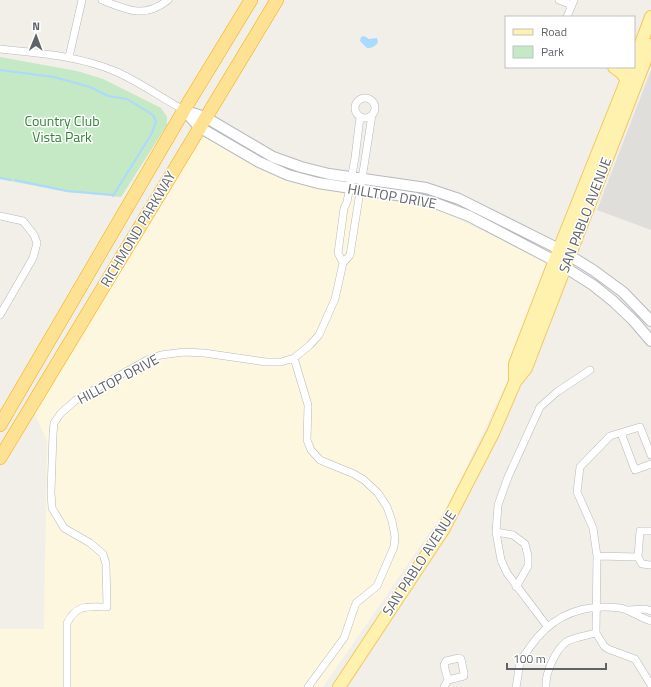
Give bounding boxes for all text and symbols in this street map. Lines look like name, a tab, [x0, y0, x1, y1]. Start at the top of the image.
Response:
north arrow	[16, 16, 56, 56]
legend	[505, 16, 635, 68]
text: N	[32, 18, 40, 34]
text: Road	[541, 22, 567, 41]
text: Park	[541, 42, 564, 61]
park label: Country Club Vista Park	[24, 110, 100, 147]
street label: SAN PABLO AVENUE	[553, 154, 616, 276]
street label: RICHMOND PARKWAY	[95, 166, 181, 291]
street label: HILLTOP DRIVE	[346, 177, 438, 214]
street label: HILLTOP DRIVE	[73, 348, 163, 409]
street label: SAN PABLO AVENUE	[377, 506, 461, 620]
scale bar	[507, 645, 606, 671]
text: 100 m	[513, 649, 546, 668]

